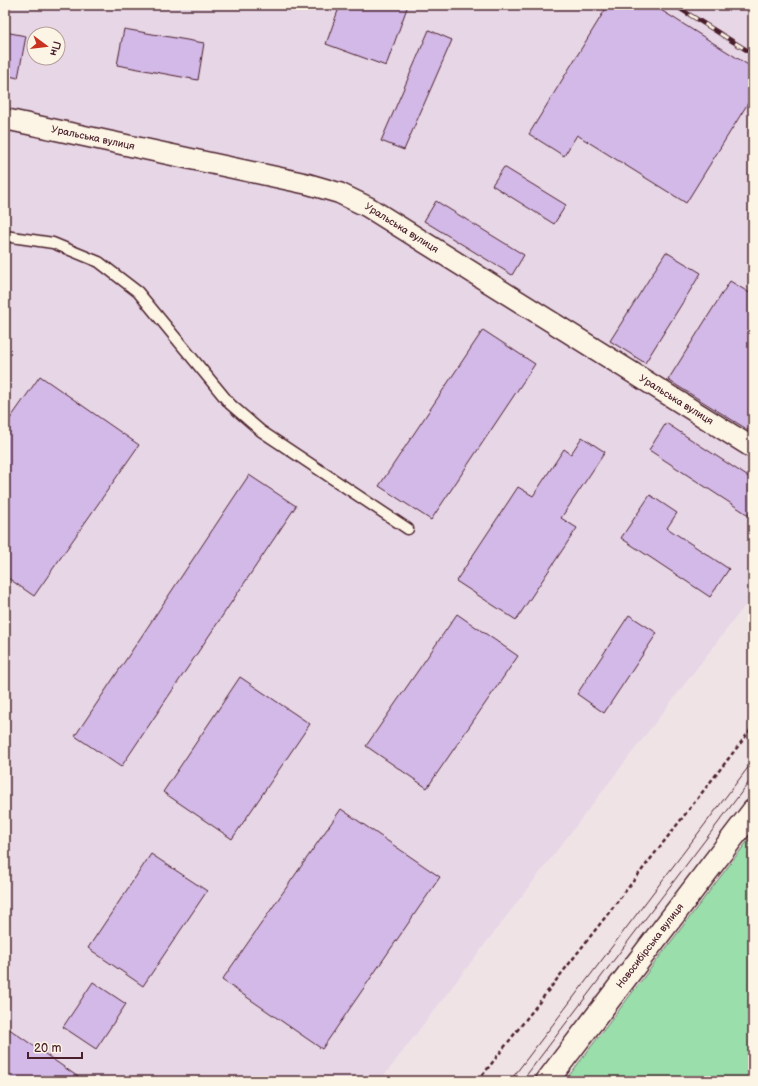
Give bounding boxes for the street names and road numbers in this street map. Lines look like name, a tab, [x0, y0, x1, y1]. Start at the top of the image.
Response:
street label: Уральська вулиця	[50, 123, 136, 153]
street label: Уральська вулиця	[362, 200, 441, 256]
street label: Уральська вулиця	[637, 372, 716, 428]
street label: Новосибірська вулиця	[614, 901, 687, 991]

